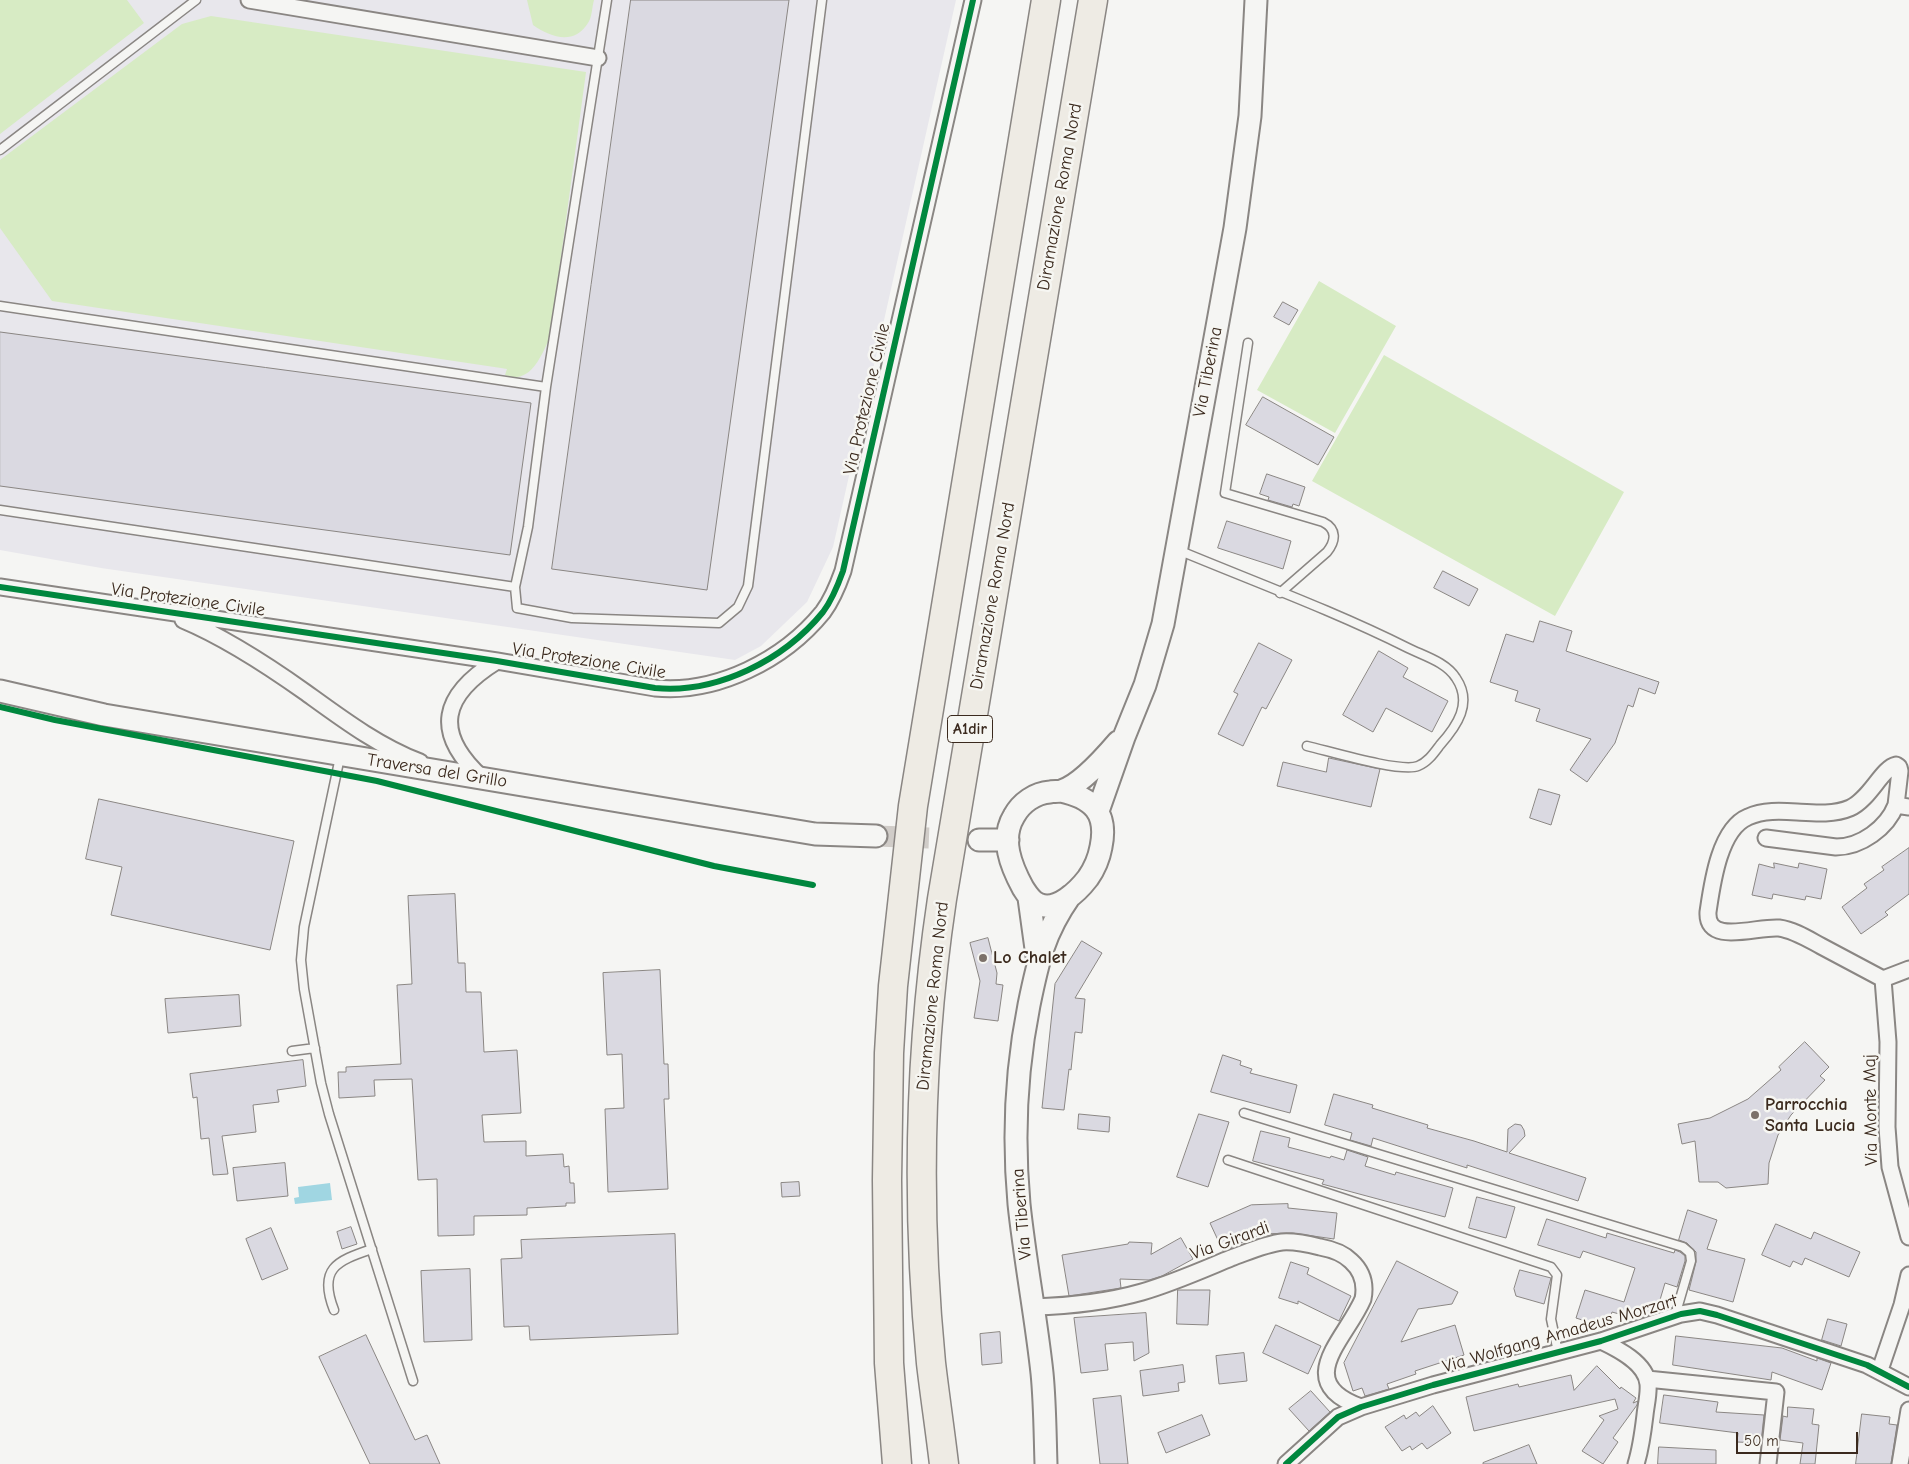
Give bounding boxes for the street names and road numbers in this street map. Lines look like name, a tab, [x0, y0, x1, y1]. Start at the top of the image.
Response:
street label: Diramazione Roma Nord	[1033, 102, 1087, 292]
street label: Via Protezione Civile	[839, 321, 895, 477]
street label: Via Tiberina	[1189, 325, 1227, 419]
street label: Diramazione Roma Nord	[966, 501, 1020, 691]
street label: Via Protezione Civile	[110, 579, 266, 621]
street label: Via Protezione Civile	[511, 638, 667, 684]
road number: A1dir	[948, 716, 992, 742]
street label: Traversa del Grillo	[365, 749, 509, 793]
street label: Diramazione Roma Nord	[912, 900, 954, 1092]
street label: Via Monte Maj	[1859, 1054, 1883, 1166]
street label: Via Tiberina	[1007, 1167, 1037, 1261]
street label: Via Girardi	[1188, 1217, 1272, 1265]
street label: Via Wolfgang Amadeus Morzart	[1440, 1290, 1680, 1378]

